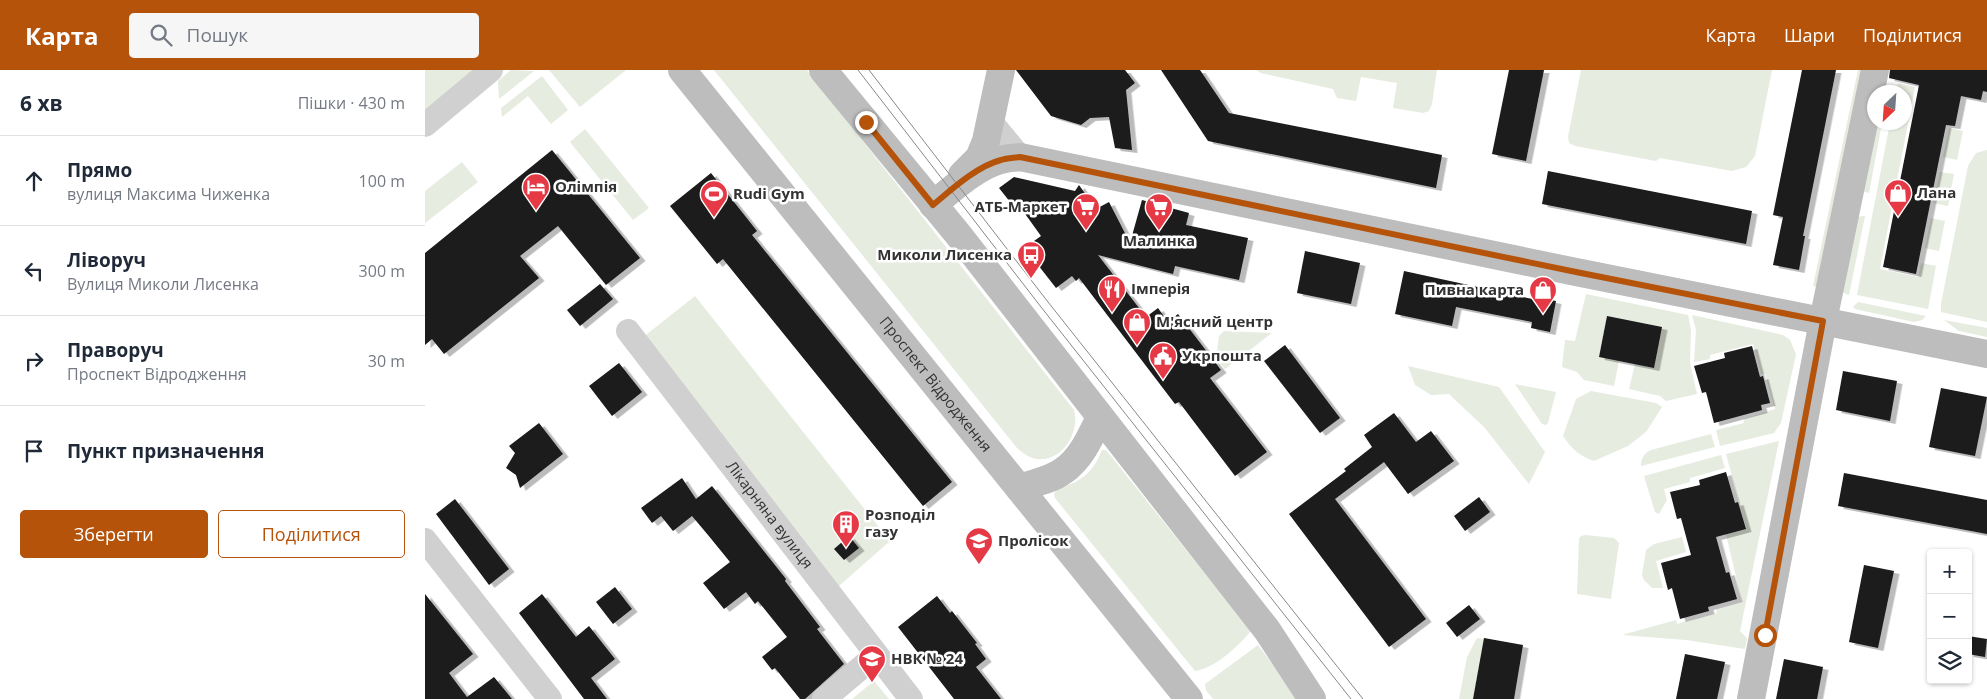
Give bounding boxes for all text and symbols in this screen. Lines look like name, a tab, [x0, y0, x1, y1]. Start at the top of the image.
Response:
search box	[129, 13, 479, 58]
text: Карта	[25, 19, 99, 52]
icon: search	[147, 21, 175, 49]
text: Пошук	[187, 22, 248, 48]
text: Карта	[1705, 23, 1756, 47]
text: Шари	[1784, 23, 1835, 47]
text: Поділитися	[1863, 23, 1962, 47]
north arrow	[1867, 85, 1912, 130]
text: 6 хв	[20, 89, 63, 117]
text: Пішки · 430 m	[298, 92, 405, 114]
route end	[855, 111, 878, 134]
text: Прямо	[67, 157, 132, 183]
icon: ahead	[20, 167, 48, 195]
text: 100 m	[359, 170, 405, 192]
hotel icon: Олімпія	[521, 172, 551, 211]
place label: Олімпія	[555, 176, 617, 196]
shop icon: Лана	[1883, 178, 1913, 217]
sports icon: Rudi Gym	[699, 179, 729, 218]
place label: Лана	[1917, 182, 1956, 202]
text: вулиця Максима Чиженка	[67, 183, 270, 205]
place label: Rudi Gym	[733, 183, 805, 203]
supermarket icon: АТБ-Маркет	[1071, 192, 1101, 231]
supermarket icon: Малинка	[1144, 192, 1174, 231]
place label: АТБ-Маркет	[974, 196, 1067, 216]
place label: Малинка	[1123, 230, 1195, 250]
bus stop icon: Миколи Лисенка	[1016, 240, 1046, 279]
place label: Миколи Лисенка	[877, 244, 1012, 264]
text: Ліворуч	[67, 247, 146, 273]
icon: left	[20, 257, 48, 285]
text: 300 m	[359, 260, 405, 282]
text: Вулиця Миколи Лисенка	[67, 273, 259, 295]
restaurant icon: Імперія	[1097, 274, 1127, 313]
shop icon: Пивна карта	[1528, 275, 1558, 314]
place label: Імперія	[1131, 278, 1190, 298]
place label: Пивна карта	[1425, 279, 1524, 299]
shop icon: М'ясний центр	[1122, 307, 1152, 346]
place label: М'ясний центр	[1156, 311, 1273, 331]
street label: Проспект Відродження	[876, 312, 997, 456]
text: Праворуч	[67, 337, 164, 363]
public building icon: Укрпошта	[1148, 341, 1178, 380]
place label: Укрпошта	[1182, 345, 1262, 365]
icon: right	[20, 347, 48, 375]
text: 30 m	[368, 350, 405, 372]
text: Проспект Відродження	[67, 363, 247, 385]
icon: arrive	[20, 437, 48, 465]
text: Пункт призначення	[67, 438, 265, 464]
street label: Лікарняна вулиця	[722, 456, 818, 572]
place label: Розподіл газу	[865, 504, 935, 541]
building icon: Розподіл газу	[831, 509, 861, 548]
button: Зберегти	[20, 510, 208, 558]
button: Поділитися	[218, 510, 405, 558]
school or university icon: Пролісок	[964, 526, 994, 565]
place label: Пролісок	[998, 530, 1069, 550]
map controls	[1927, 549, 1972, 684]
button: +	[1927, 549, 1972, 594]
button: −	[1927, 594, 1972, 639]
route start	[1754, 624, 1777, 647]
button: layers	[1927, 639, 1972, 684]
school or university icon: НВК № 24	[857, 644, 887, 683]
place label: НВК № 24	[891, 648, 963, 668]

